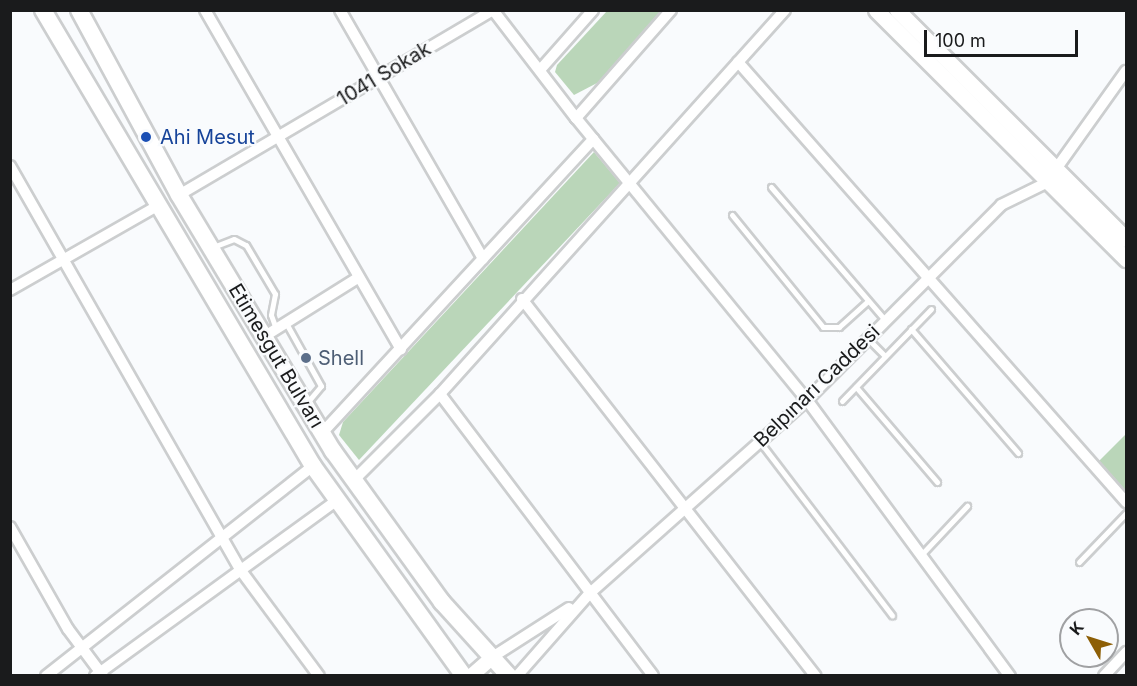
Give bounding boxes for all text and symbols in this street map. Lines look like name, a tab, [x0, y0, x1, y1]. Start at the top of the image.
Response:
scale bar	[927, 18, 1082, 56]
text: 100 m	[935, 30, 986, 51]
street label: 1041 Sokak	[333, 37, 435, 111]
place label: Ahi Mesut	[160, 125, 255, 149]
marker: Ahi Mesut	[137, 128, 155, 146]
street label: Etimesgut Bulvarı	[223, 279, 329, 433]
street label: Belpınarı Caddesi	[749, 320, 885, 452]
place label: Shell	[318, 346, 364, 370]
marker: Shell	[299, 351, 313, 365]
north arrow	[1059, 608, 1119, 668]
text: K	[1065, 617, 1088, 639]

